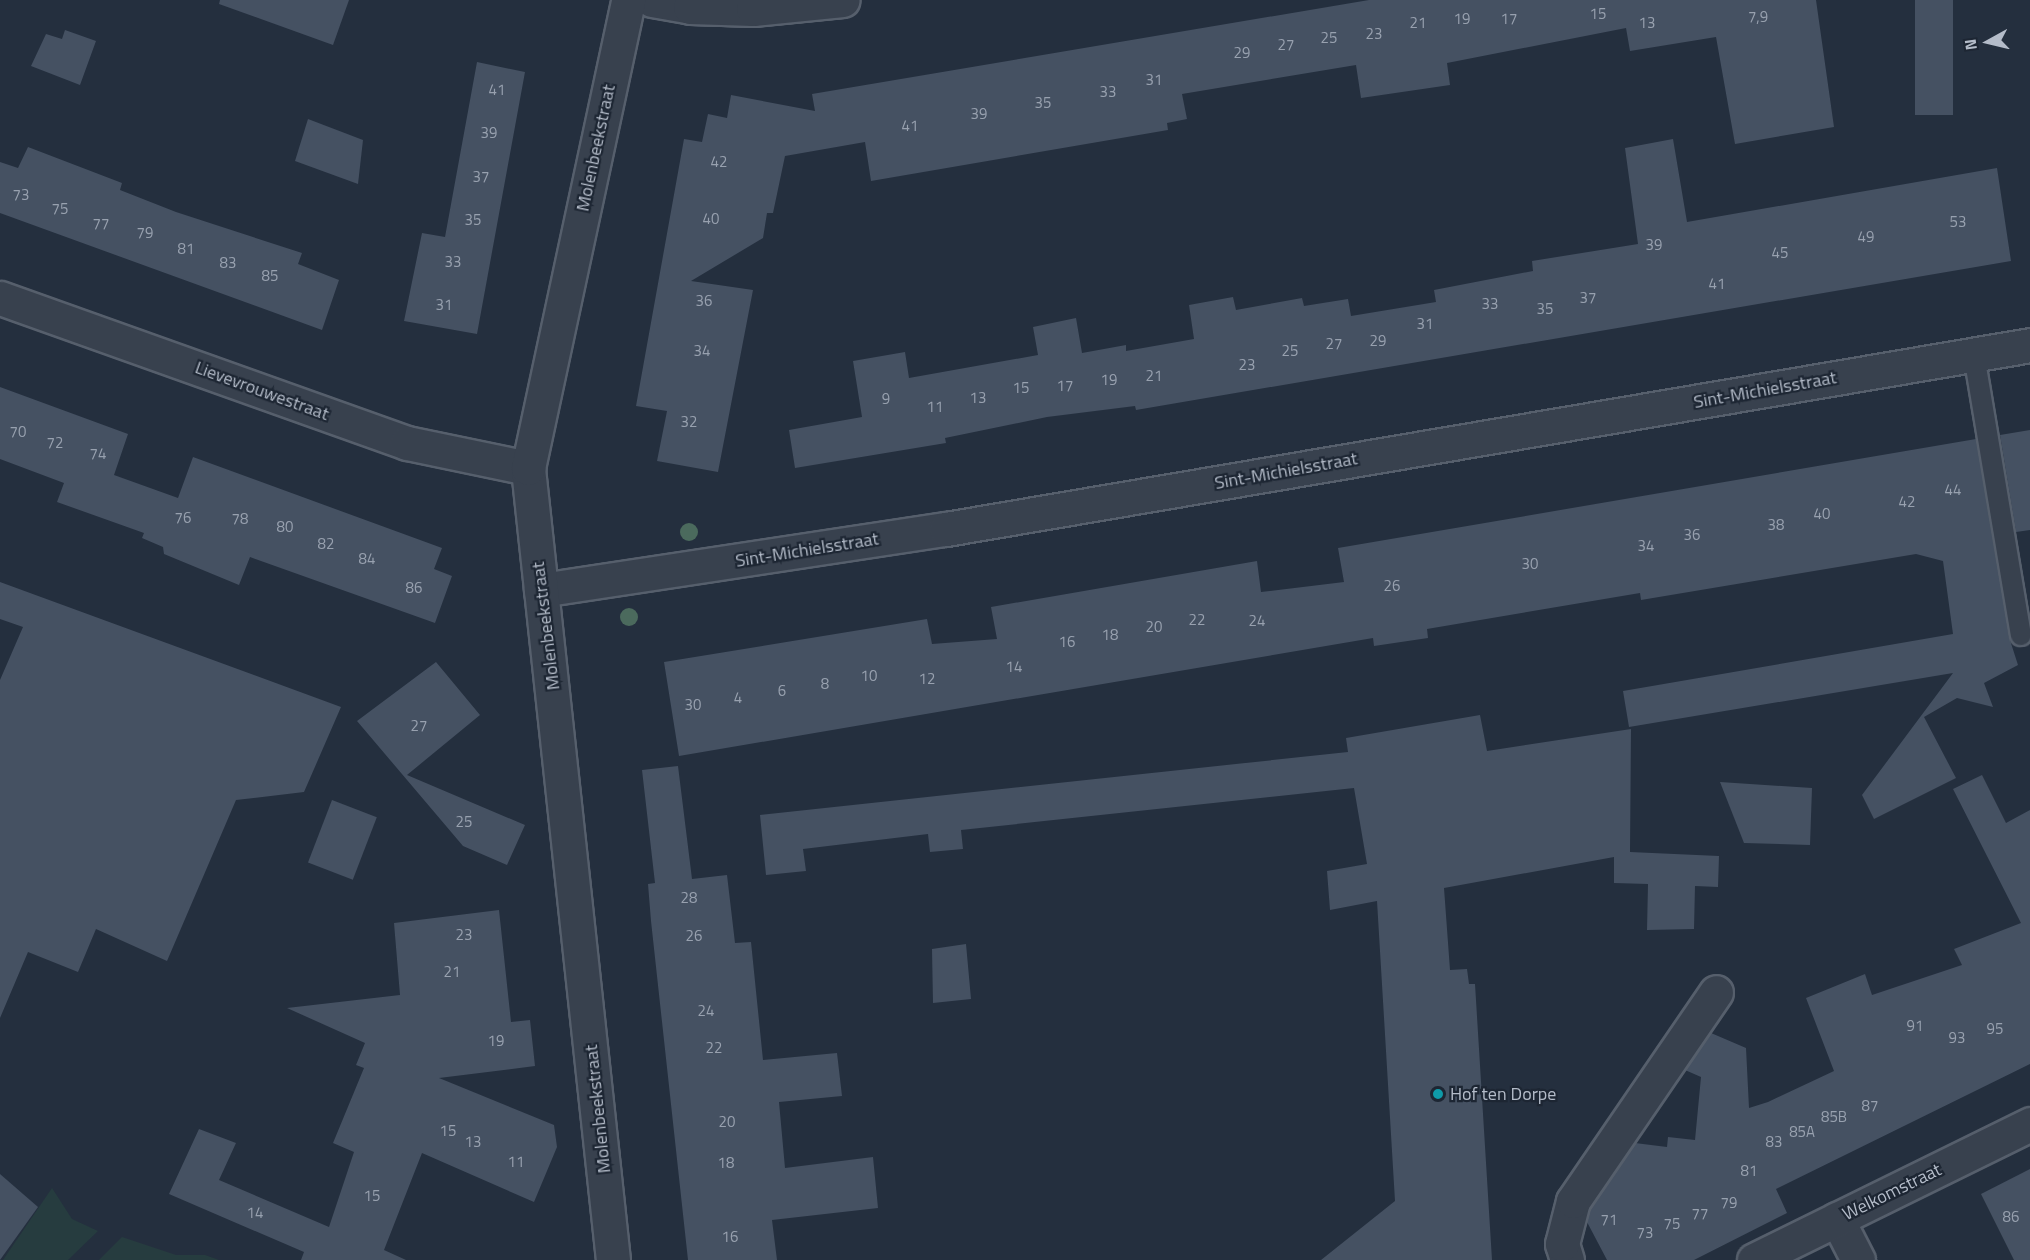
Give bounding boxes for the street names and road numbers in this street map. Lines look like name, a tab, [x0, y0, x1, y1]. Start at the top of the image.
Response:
street label: Molenbeekstraat	[572, 83, 620, 213]
street label: Lievevrouwestraat	[192, 357, 332, 425]
street label: Sint-Michielsstraat	[1692, 367, 1838, 413]
street label: Sint-Michielsstraat	[1213, 448, 1359, 494]
street label: Sint-Michielsstraat	[734, 528, 880, 572]
street label: Molenbeekstraat	[527, 561, 565, 691]
street label: Molenbeekstraat	[581, 1044, 615, 1174]
street label: Welkomstraat	[1839, 1159, 1945, 1225]

